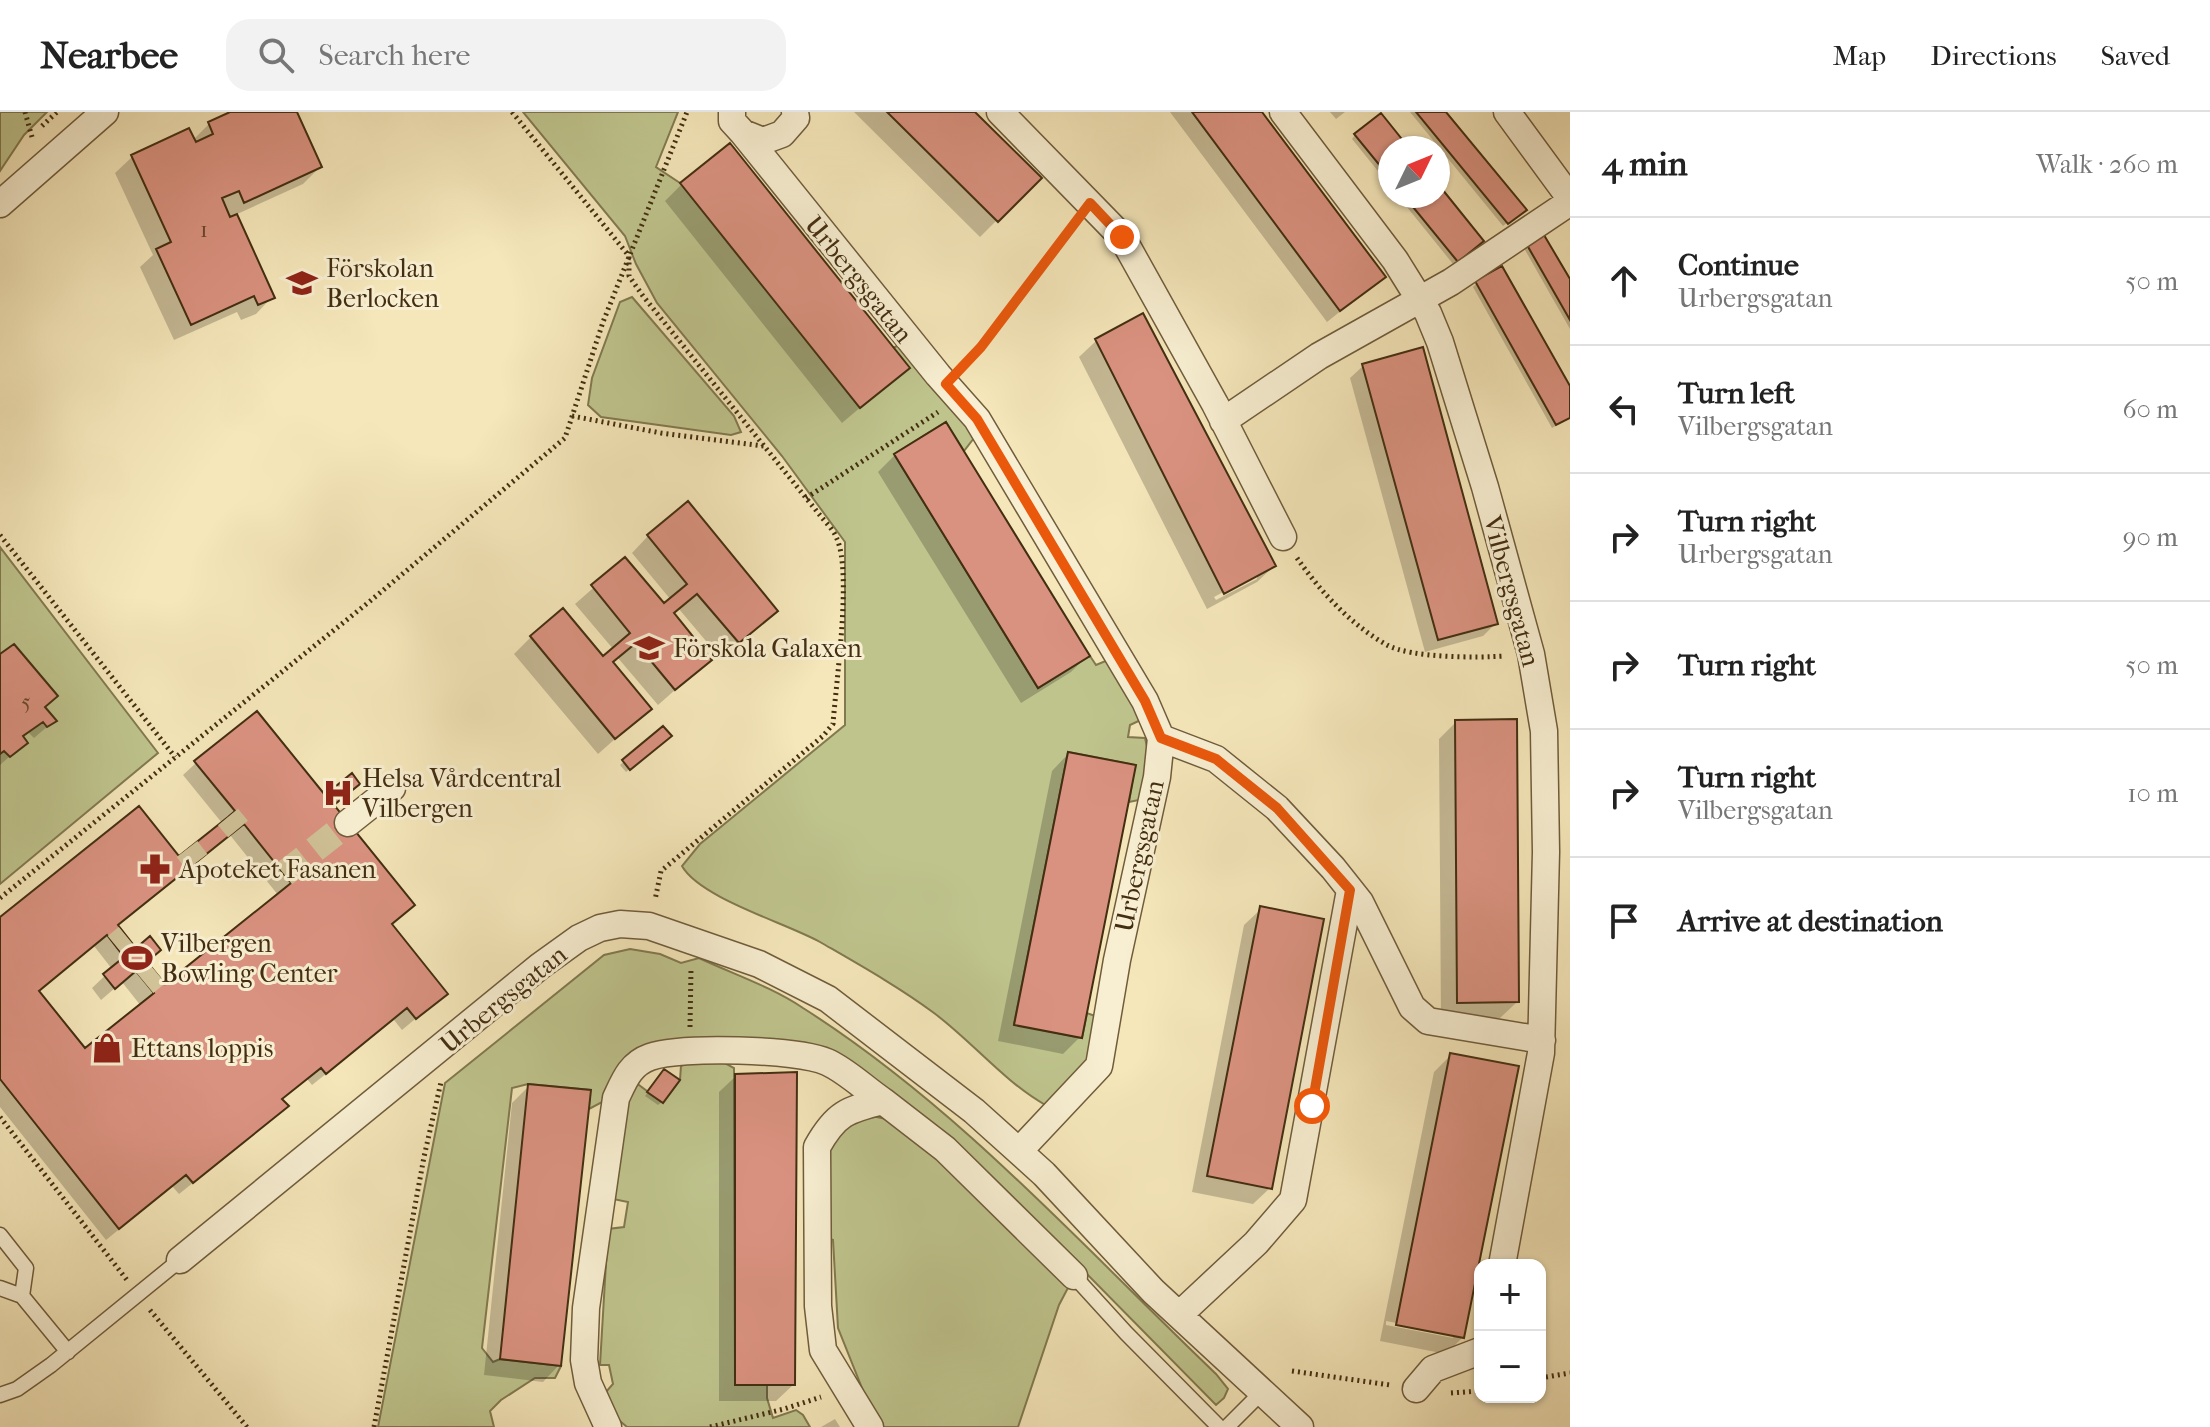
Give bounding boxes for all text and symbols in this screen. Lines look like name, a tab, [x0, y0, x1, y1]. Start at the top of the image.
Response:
search box	[226, 19, 786, 91]
text: Nearbee	[40, 33, 178, 78]
icon: search	[254, 33, 298, 77]
text: Search here	[318, 38, 470, 73]
text: Map	[1833, 39, 1886, 72]
text: Directions	[1930, 39, 2057, 72]
text: Saved	[2101, 39, 2170, 72]
north arrow	[1378, 136, 1450, 208]
text: 4 min	[1602, 144, 1687, 184]
text: Walk · 260 m	[2036, 149, 2178, 180]
street label: Urbergsgatan	[798, 210, 919, 349]
house number: 1	[200, 217, 208, 243]
route end	[1104, 219, 1140, 255]
text: Continue	[1678, 248, 1799, 283]
place label: Förskolan Berlocken	[326, 253, 439, 314]
icon: ahead	[1602, 259, 1646, 303]
school or university icon: Förskolan Berlocken	[285, 266, 319, 300]
text: 50 m	[2125, 266, 2178, 297]
text: Urbergsgatan	[1678, 283, 1833, 314]
text: Turn left	[1678, 376, 1795, 411]
icon: left	[1602, 387, 1646, 431]
text: 60 m	[2122, 394, 2178, 425]
text: Vilbergsgatan	[1678, 411, 1833, 442]
text: Turn right	[1678, 504, 1816, 539]
street label: Vilbergsgatan	[1476, 511, 1547, 670]
icon: right	[1602, 515, 1646, 559]
text: 90 m	[2123, 522, 2178, 553]
text: Urbergsgatan	[1678, 539, 1833, 570]
school or university icon: Förskola Galaxen	[632, 631, 666, 665]
place label: Förskola Galaxen	[673, 633, 862, 664]
icon: right	[1602, 643, 1646, 687]
text: Turn right	[1678, 648, 1816, 683]
text: 50 m	[2125, 650, 2178, 681]
house number: 5	[21, 689, 31, 715]
text: Turn right	[1678, 760, 1816, 795]
place label: Helsa Vårdcentral Vilbergen	[361, 763, 562, 824]
icon: right	[1602, 771, 1646, 815]
hospital icon: Helsa Vårdcentral Vilbergen	[321, 776, 355, 810]
street label: Urbergsgatan	[1108, 777, 1171, 935]
text: 10 m	[2127, 778, 2178, 809]
text: Vilbergsgatan	[1678, 795, 1833, 826]
pharmacy icon: Apoteket Fasanen	[138, 852, 172, 886]
place label: Apoteket Fasanen	[178, 854, 376, 885]
icon: arrive	[1602, 899, 1646, 943]
text: Arrive at destination	[1678, 904, 1943, 939]
place label: Vilbergen Bowling Center	[160, 928, 338, 989]
street label: Urbergsgatan	[434, 939, 573, 1060]
sports icon: Vilbergen Bowling Center	[120, 941, 154, 975]
shop icon: Ettans loppis	[90, 1031, 124, 1065]
place label: Ettans loppis	[131, 1033, 273, 1064]
route start	[1294, 1088, 1330, 1124]
map controls	[1474, 1259, 1546, 1403]
button: +	[1474, 1259, 1546, 1331]
button: −	[1474, 1331, 1546, 1403]

